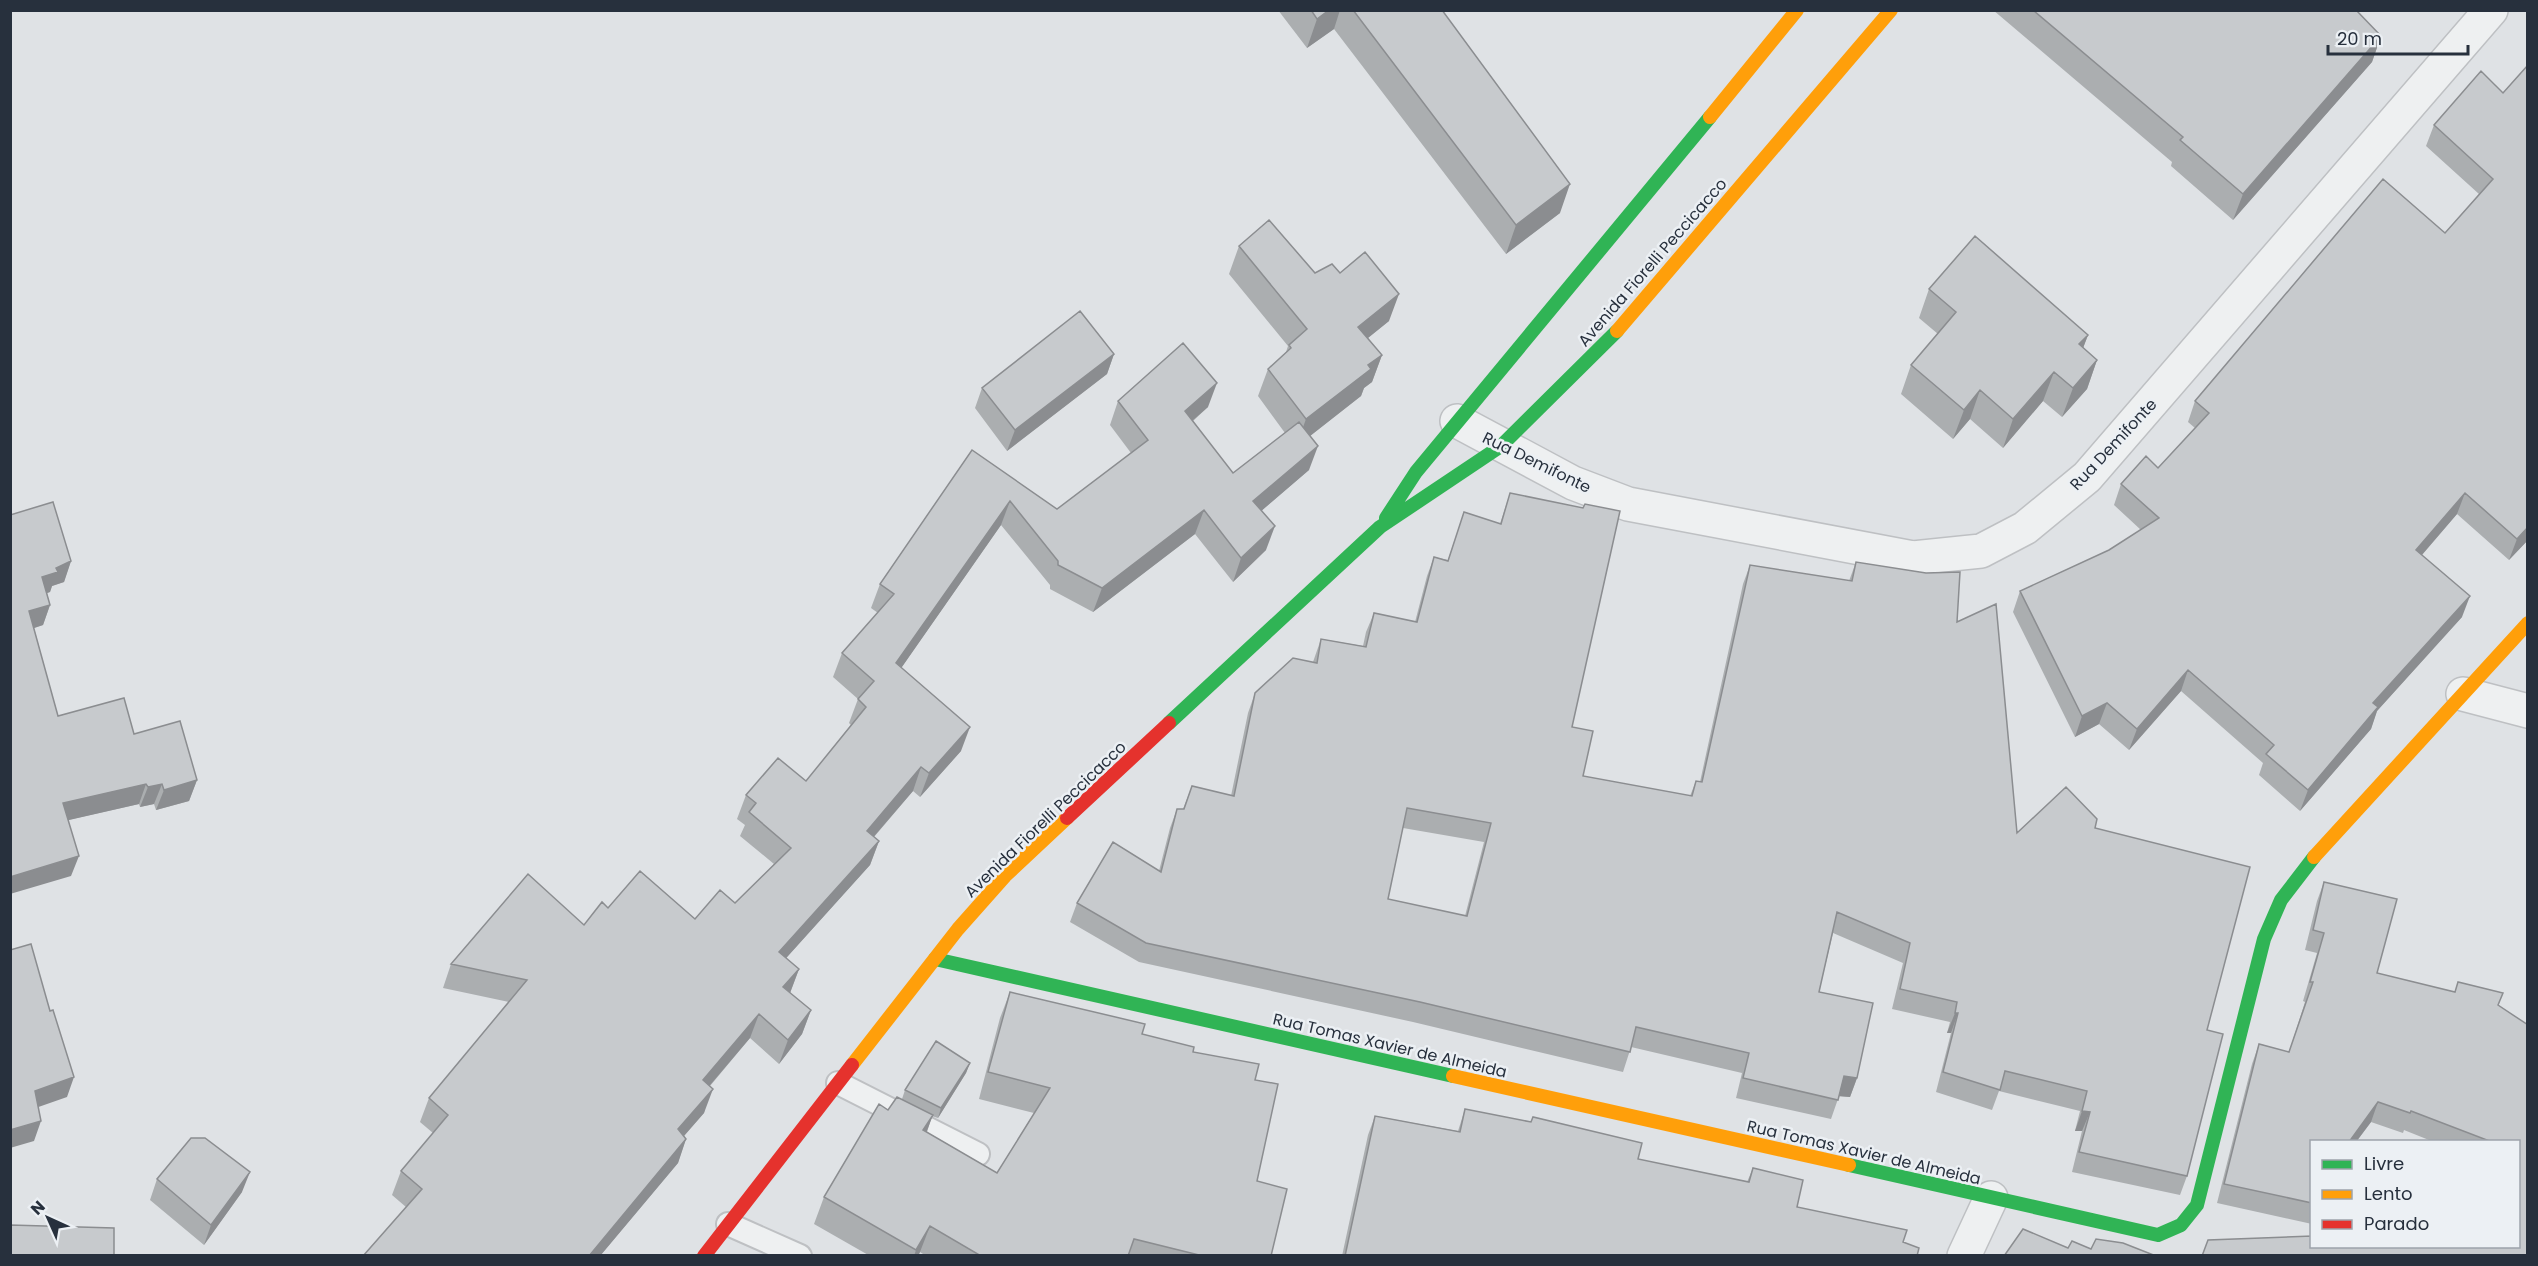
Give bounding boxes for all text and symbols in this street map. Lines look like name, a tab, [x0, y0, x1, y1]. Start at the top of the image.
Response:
scale bar	[2328, 18, 2468, 56]
text: 20 m	[2337, 26, 2382, 51]
street label: Avenida Fiorelli Peccicacco	[1573, 173, 1732, 352]
street label: Rua Demifonte	[2065, 393, 2162, 495]
street label: Rua Demifonte	[1479, 426, 1595, 499]
street label: Avenida Fiorelli Peccicacco	[959, 736, 1131, 903]
street label: Rua Tomas Xavier de Almeida	[1271, 1007, 1509, 1084]
street label: Rua Tomas Xavier de Almeida	[1745, 1114, 1983, 1191]
legend	[2310, 1140, 2520, 1248]
text: Livre	[2364, 1151, 2404, 1176]
text: Lento	[2364, 1181, 2413, 1206]
north arrow	[18, 1188, 78, 1248]
text: N	[25, 1195, 50, 1220]
text: Parado	[2364, 1211, 2429, 1236]

